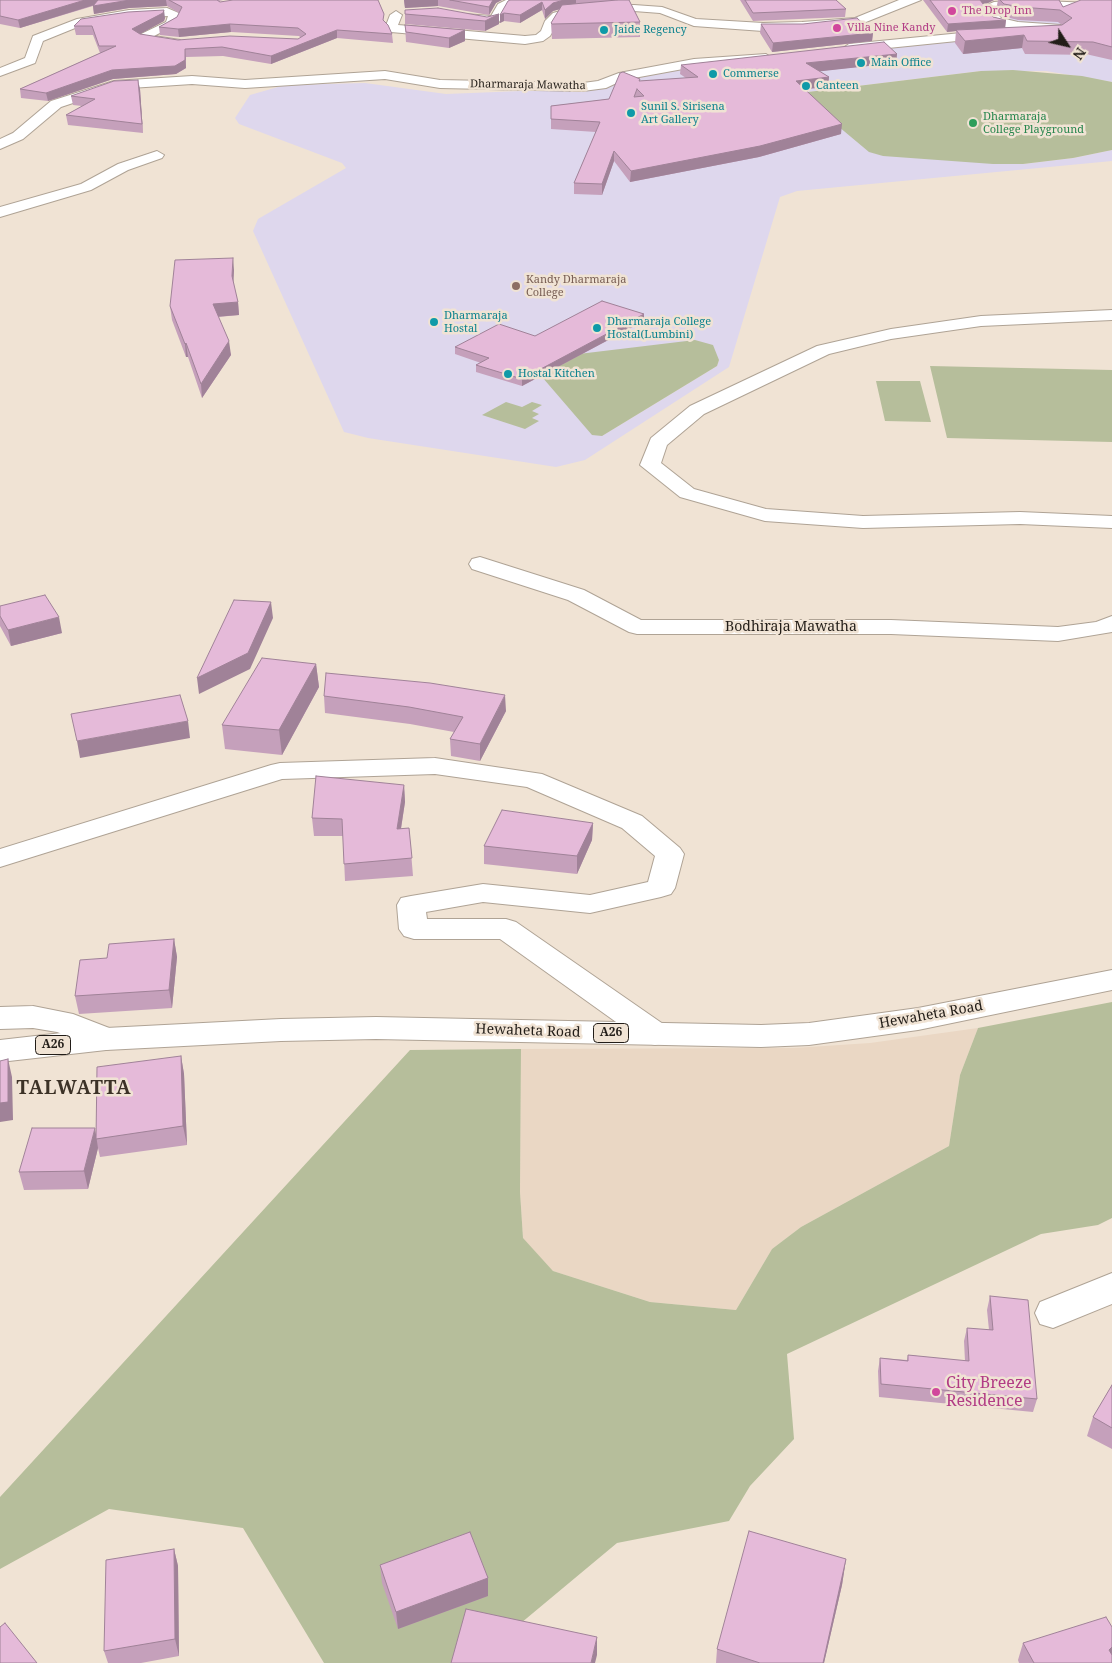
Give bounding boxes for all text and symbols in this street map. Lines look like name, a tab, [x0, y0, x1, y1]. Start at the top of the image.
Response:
place label: The Drop Inn	[962, 4, 1032, 18]
marker: The Drop Inn	[946, 5, 958, 17]
north arrow	[1042, 20, 1092, 70]
place label: Villa Nine Kandy	[847, 21, 936, 35]
marker: Villa Nine Kandy	[831, 22, 843, 34]
place label: Jaide Regency	[614, 23, 687, 37]
marker: Jaide Regency	[598, 24, 610, 36]
text: N	[1069, 44, 1091, 64]
place label: Main Office	[871, 56, 931, 70]
marker: Main Office	[855, 57, 867, 69]
place label: Commerse	[723, 67, 779, 81]
marker: Commerse	[707, 68, 719, 80]
street label: Dharmaraja Mawatha	[470, 77, 586, 93]
place label: Canteen	[816, 79, 859, 93]
marker: Canteen	[800, 80, 812, 92]
place label: Sunil S. Sirisena Art Gallery	[641, 100, 725, 126]
marker: Sunil S. Sirisena Art Gallery	[625, 107, 637, 119]
place label: Dharmaraja College Playground	[983, 110, 1084, 136]
marker: Dharmaraja College Playground	[967, 117, 979, 129]
place label: Kandy Dharmaraja College	[526, 273, 626, 299]
marker: Kandy Dharmaraja College	[510, 280, 522, 292]
place label: Dharmaraja Hostal	[444, 309, 508, 335]
place label: Dharmaraja College Hostal(Lumbini)	[607, 315, 711, 341]
marker: Dharmaraja Hostal	[428, 316, 440, 328]
marker: Dharmaraja College Hostal(Lumbini)	[591, 322, 603, 334]
place label: Hostal Kitchen	[518, 367, 595, 381]
marker: Hostal Kitchen	[502, 368, 514, 380]
street label: Bodhiraja Mawatha	[725, 619, 857, 635]
street label: Hewaheta Road	[878, 998, 984, 1032]
street label: Hewaheta Road	[475, 1021, 581, 1041]
road number: A26	[594, 1024, 628, 1042]
road number: A26	[36, 1036, 70, 1054]
district label: TALWATTA	[15, 1078, 133, 1100]
place label: City Breeze Residence	[946, 1373, 1032, 1411]
marker: City Breeze Residence	[930, 1386, 942, 1398]

